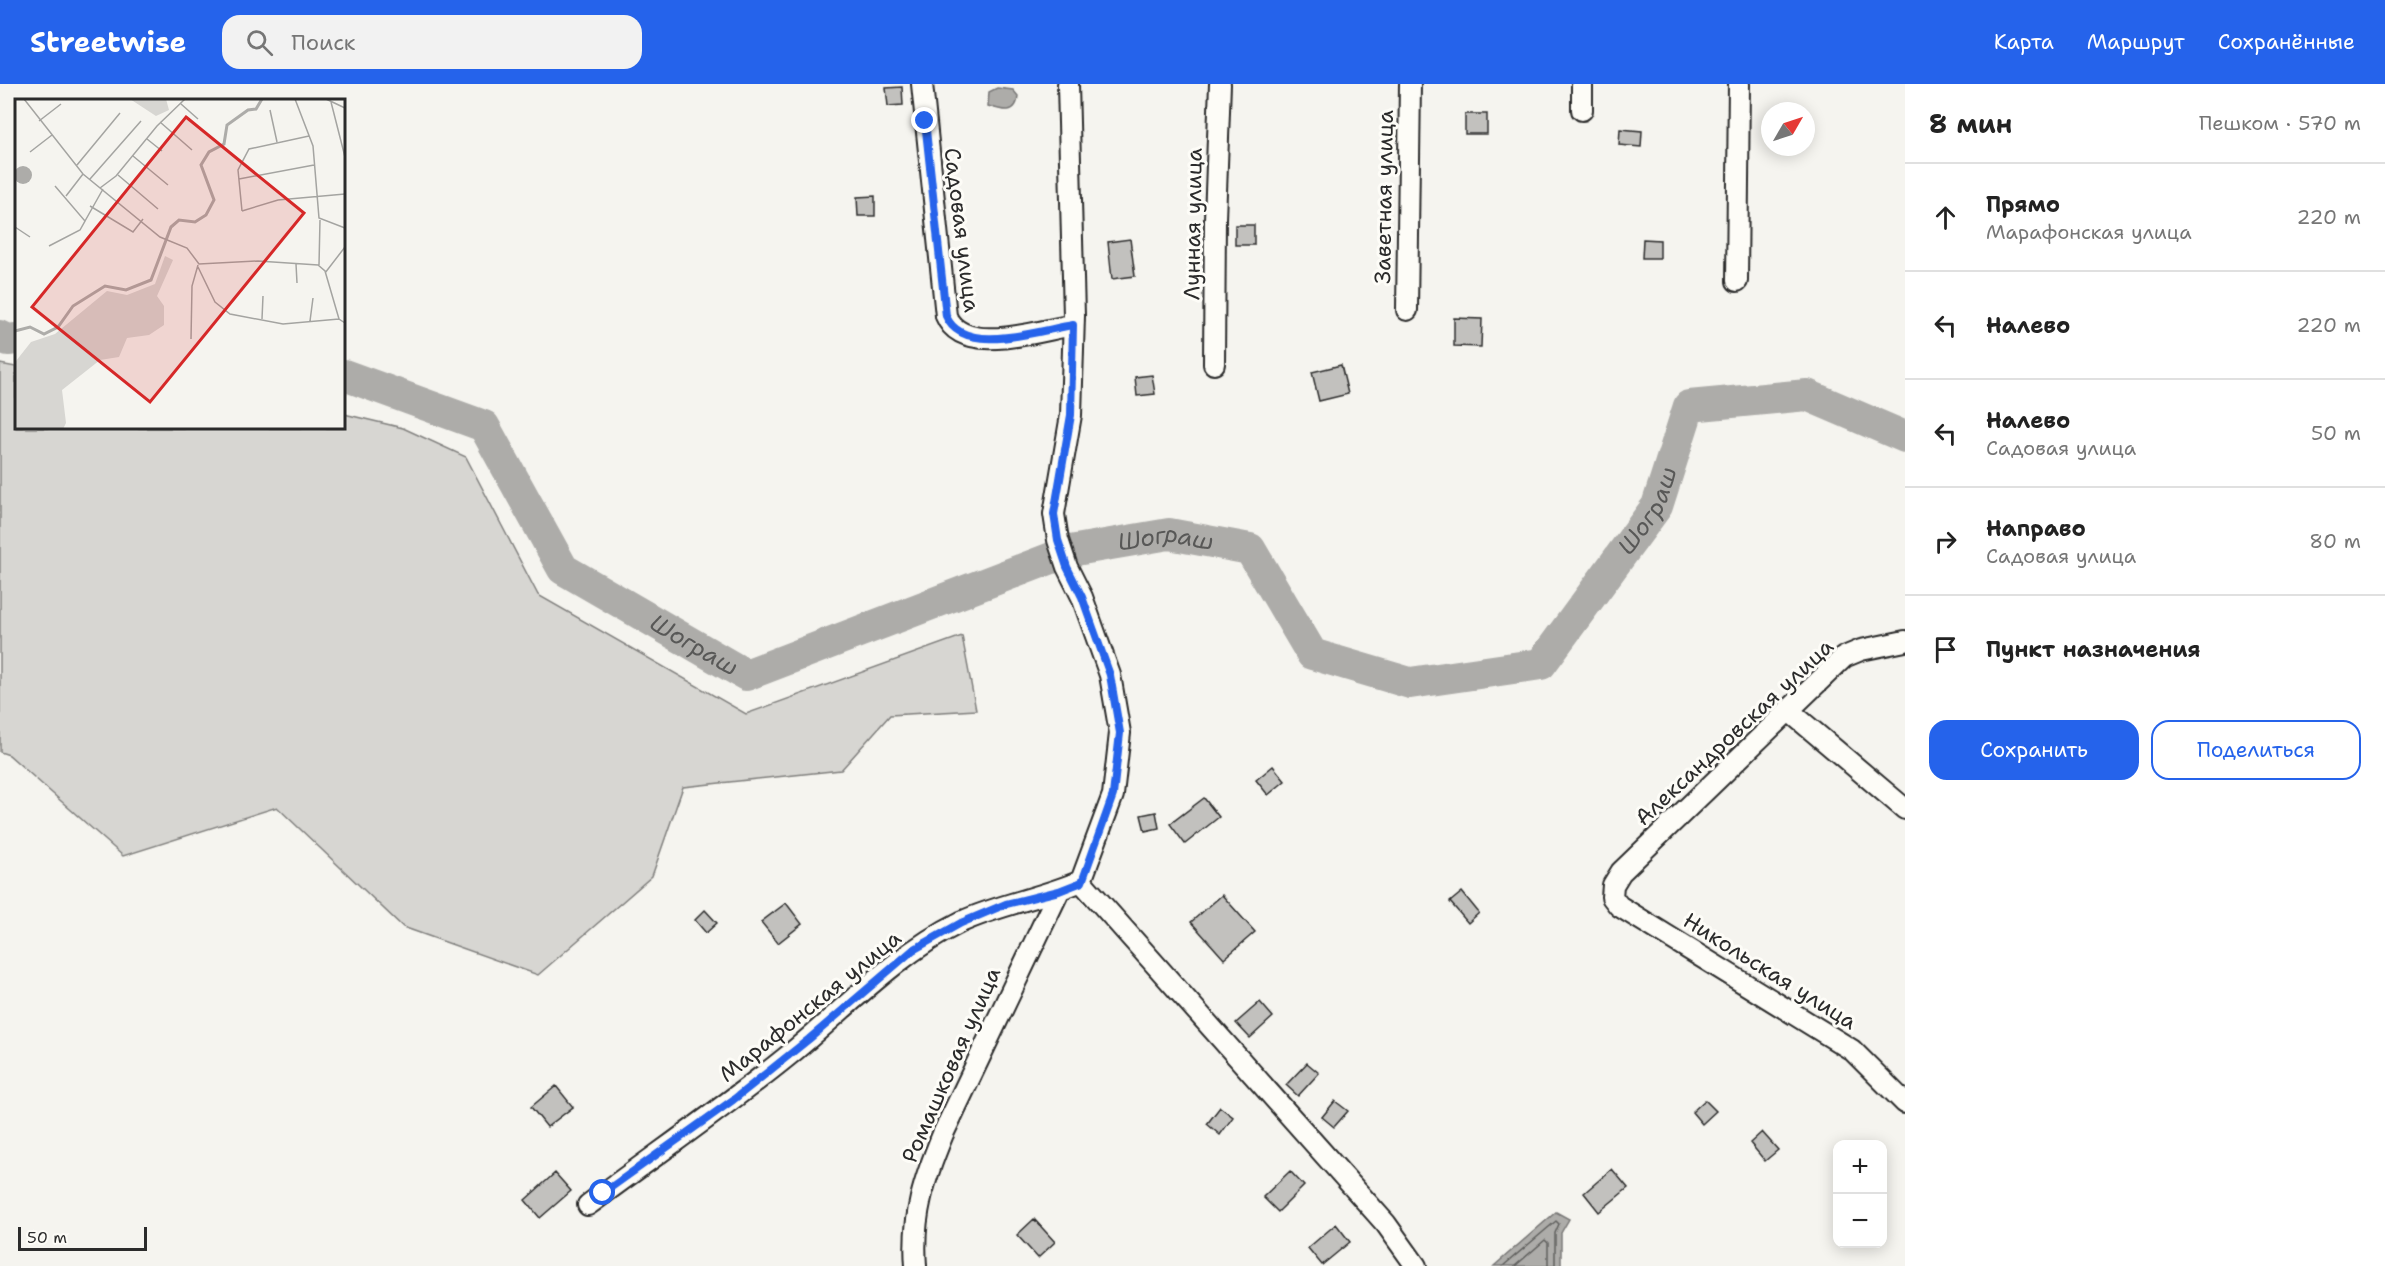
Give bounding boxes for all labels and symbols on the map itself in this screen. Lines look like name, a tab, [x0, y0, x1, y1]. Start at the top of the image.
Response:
inset map	[15, 99, 345, 429]
north arrow	[1761, 102, 1815, 156]
route end	[911, 107, 937, 133]
street label: Заветная улица	[1368, 109, 1400, 284]
street label: Садовая улица	[938, 146, 987, 314]
street label: Лунная улица	[1177, 147, 1209, 300]
water label: Шограш	[1610, 462, 1685, 561]
water label: Шограш	[1115, 517, 1217, 559]
water label: Шограш	[644, 607, 744, 683]
street label: Александровская улица	[1628, 632, 1840, 832]
street label: Никольская улица	[1678, 906, 1863, 1036]
street label: Марафонская улица	[713, 923, 907, 1088]
street label: Ромашковая улица	[895, 962, 1007, 1167]
route start	[589, 1179, 615, 1205]
scale bar	[18, 1224, 147, 1252]

